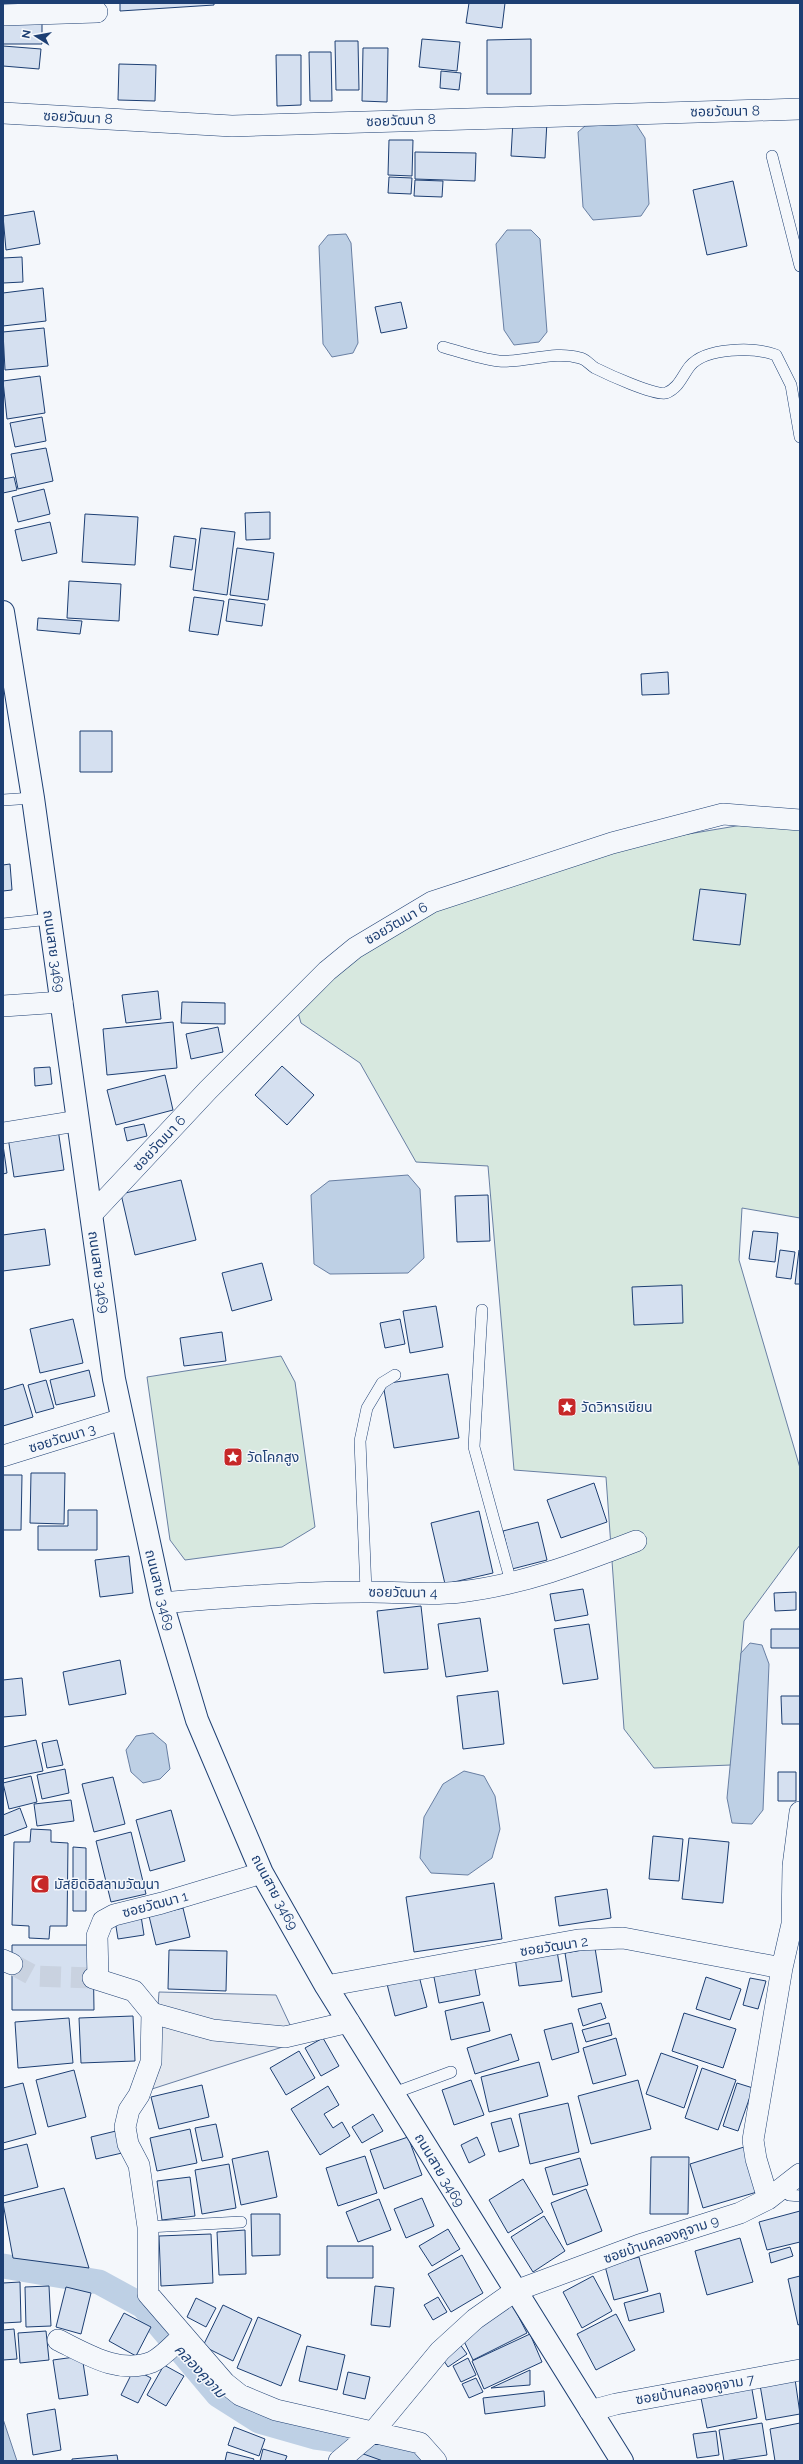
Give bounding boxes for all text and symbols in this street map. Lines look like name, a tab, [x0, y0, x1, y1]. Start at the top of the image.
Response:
north arrow	[16, 16, 56, 56]
text: N	[19, 29, 34, 40]
street label: ซอยวัฒนา 8	[690, 102, 760, 120]
street label: ซอยวัฒนา 8	[43, 107, 113, 127]
street label: ซอยวัฒนา 8	[366, 111, 436, 129]
street label: ซอยวัฒนา 6	[362, 899, 430, 947]
street label: ถนนสาย 3469	[40, 909, 68, 993]
street label: ซอยวัฒนา 6	[129, 1112, 189, 1174]
street label: ถนนสาย 3469	[85, 1230, 113, 1314]
place icon: วัดวิหารเขียน	[556, 1396, 578, 1418]
place label: วัดวิหารเขียน	[581, 1399, 653, 1415]
street label: ซอยวัฒนา 3	[27, 1420, 97, 1456]
place icon: วัดโคกสูง	[222, 1446, 244, 1468]
place label: วัดโคกสูง	[247, 1449, 299, 1466]
street label: ถนนสาย 3469	[142, 1548, 178, 1632]
street label: ซอยวัฒนา 4	[368, 1583, 438, 1601]
street label: ถนนสาย 3469	[248, 1852, 302, 1932]
mosque icon: มัสยิดอิสลามวัฒนา	[29, 1873, 51, 1895]
place label: มัสยิดอิสลามวัฒนา	[54, 1876, 160, 1892]
street label: ซอยวัฒนา 1	[120, 1888, 190, 1920]
street label: ซอยวัฒนา 2	[519, 1933, 589, 1959]
street label: ถนนสาย 3469	[412, 2130, 468, 2210]
street label: ซอยบ้านคลองคูจาม 9	[601, 2212, 721, 2267]
water label: คลองคูจาม	[171, 2340, 231, 2403]
street label: ซอยบ้านคลองคูจาม 7	[634, 2371, 756, 2408]

